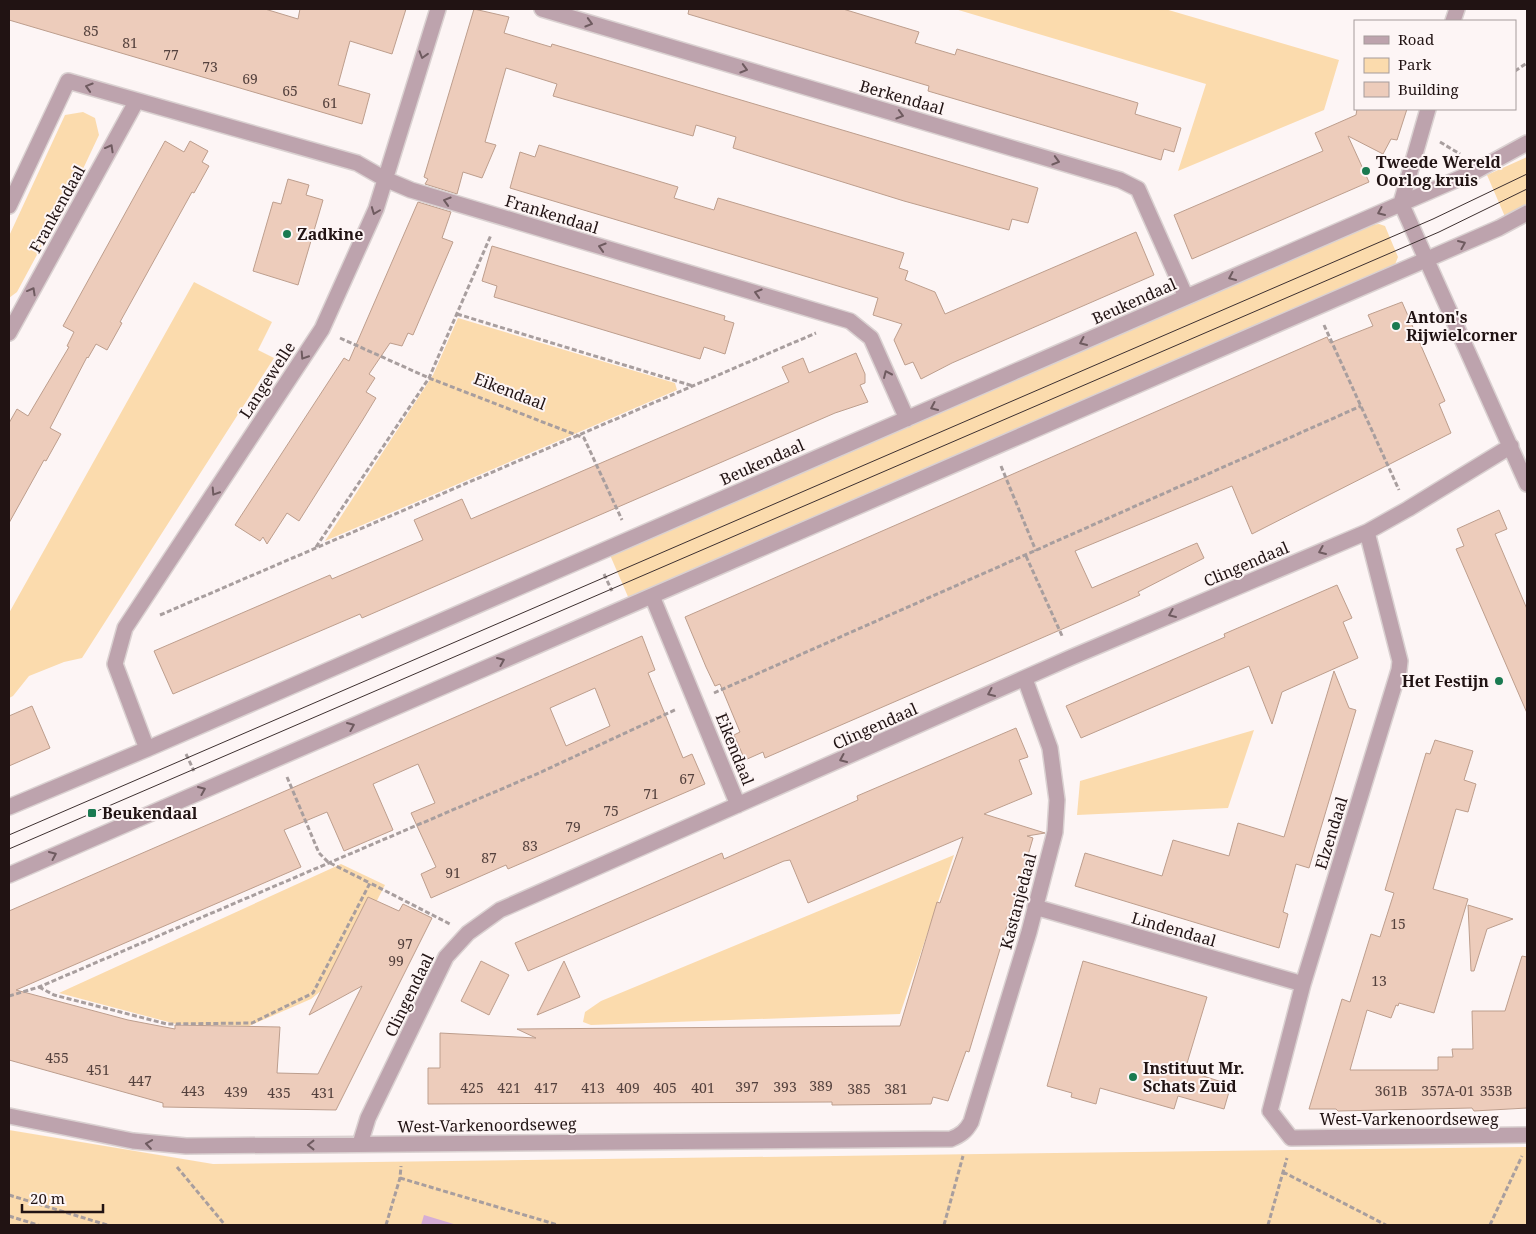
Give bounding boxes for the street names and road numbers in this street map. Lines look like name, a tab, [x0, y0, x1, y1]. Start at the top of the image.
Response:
street label: Berkendaal	[857, 74, 947, 120]
street label: Frankendaal	[24, 161, 90, 257]
street label: Frankendaal	[503, 189, 601, 239]
street label: Beukendaal	[1088, 273, 1180, 329]
street label: Langewelle	[234, 337, 300, 423]
street label: Eikendaal	[471, 367, 549, 415]
street label: Beukendaal	[716, 434, 808, 490]
street label: Clingendaal	[1200, 536, 1292, 592]
street label: Clingendaal	[829, 698, 921, 754]
street label: Eikendaal	[711, 710, 759, 788]
street label: Elzendaal	[1310, 794, 1352, 872]
street label: Kastanjedaal	[995, 851, 1041, 951]
street label: Lindendaal	[1129, 906, 1219, 952]
street label: Clingendaal	[379, 949, 439, 1040]
street label: West-Varkenoordseweg	[1319, 1108, 1499, 1130]
street label: West-Varkenoordseweg	[397, 1112, 577, 1138]

